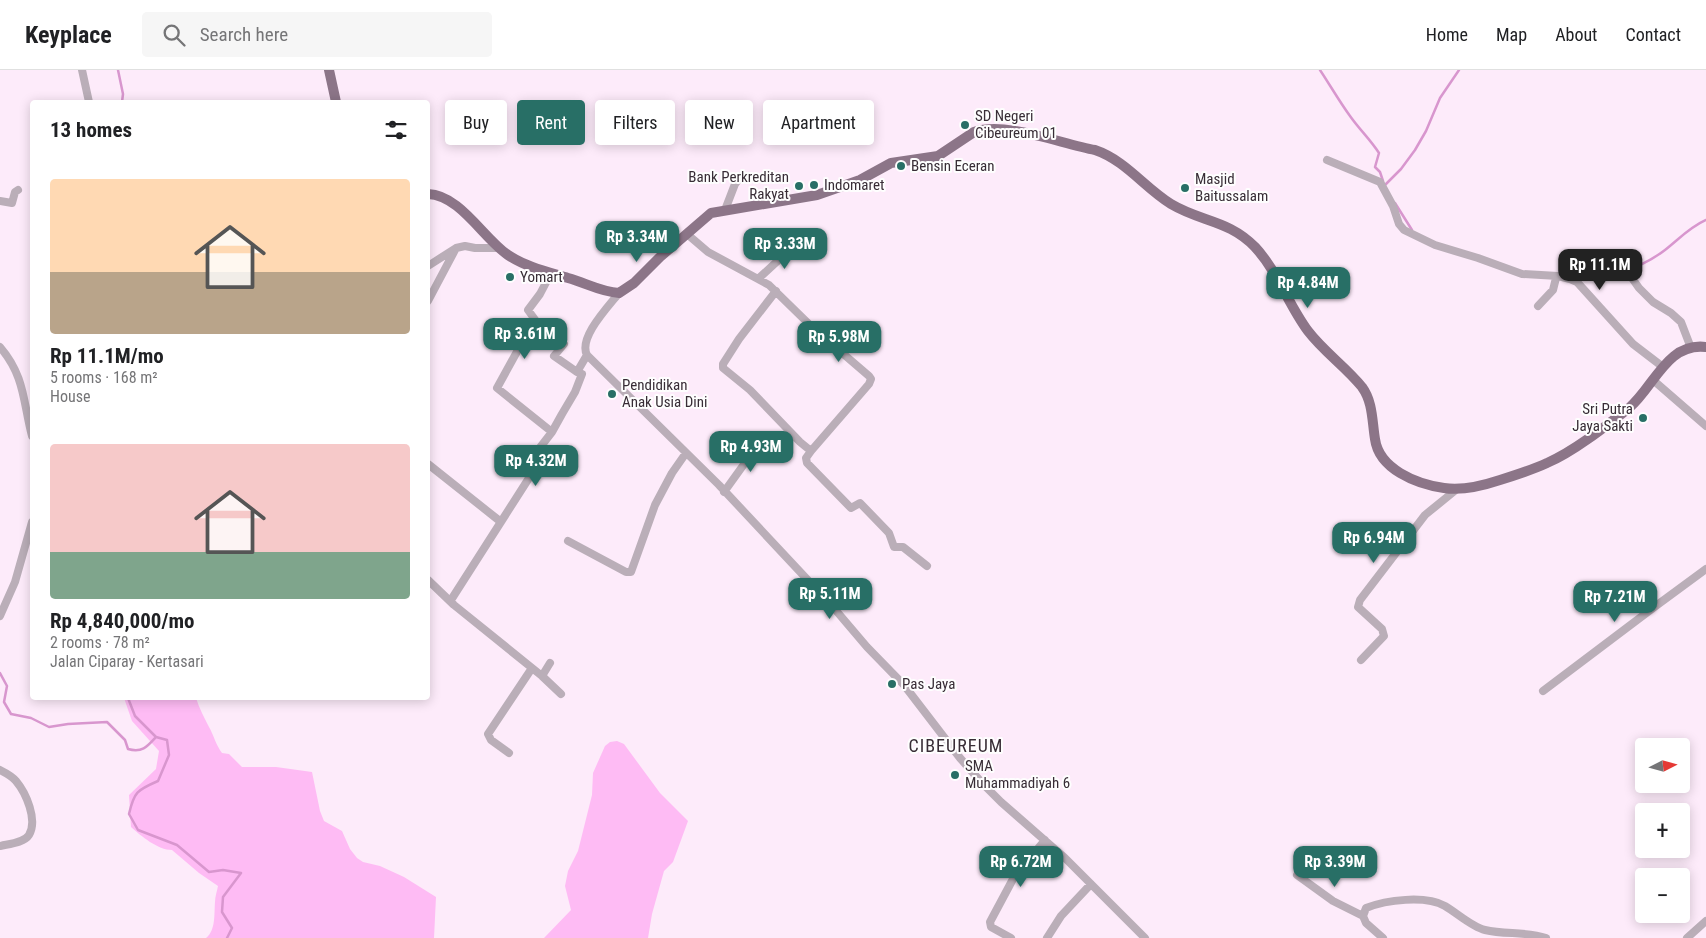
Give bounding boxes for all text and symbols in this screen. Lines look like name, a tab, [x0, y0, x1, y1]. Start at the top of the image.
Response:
search box	[142, 12, 492, 57]
text: Keyplace	[25, 21, 112, 49]
icon: search	[160, 21, 188, 49]
text: Search here	[200, 23, 288, 46]
text: Home	[1426, 24, 1468, 45]
text: Map	[1496, 24, 1527, 45]
text: About	[1555, 24, 1597, 45]
text: Contact	[1625, 24, 1681, 45]
chip: Buy	[445, 100, 507, 145]
chip: Rent	[517, 100, 585, 145]
chip: Filters	[595, 100, 675, 145]
chip: New	[685, 100, 753, 145]
chip: Apartment	[763, 100, 874, 145]
place label: SD Negeri Cibeureum 01	[975, 107, 1057, 142]
icon: filters	[382, 116, 410, 144]
text: 13 homes	[50, 118, 132, 142]
marker: SD Negeri Cibeureum 01	[959, 119, 971, 131]
place label: Bensin Eceran	[911, 157, 994, 175]
marker: Bensin Eceran	[895, 160, 907, 172]
place label: Bank Perkreditan Rakyat	[688, 168, 789, 203]
place label: Masjid Baitussalam	[1195, 170, 1268, 205]
place label: Indomaret	[824, 176, 884, 194]
marker: Indomaret	[808, 179, 820, 191]
marker: Bank Perkreditan Rakyat	[793, 180, 805, 192]
marker: Masjid Baitussalam	[1179, 182, 1191, 194]
icon: home	[185, 212, 275, 302]
pin: Rp 3.34M	[585, 220, 689, 263]
text: Rp 3.34M	[606, 227, 668, 246]
pin: Rp 3.33M	[733, 228, 837, 270]
text: Rp 3.33M	[754, 234, 816, 253]
pin: Rp 11.1M	[1548, 248, 1652, 291]
text: Rp 11.1M	[1569, 255, 1631, 274]
pin: Rp 4.84M	[1256, 266, 1360, 309]
place label: Yomart	[520, 268, 563, 286]
marker: Yomart	[504, 271, 516, 283]
text: Rp 4.84M	[1277, 273, 1339, 292]
pin: Rp 3.61M	[473, 318, 577, 360]
pin: Rp 5.98M	[787, 320, 891, 363]
text: Rp 3.61M	[494, 324, 556, 343]
text: Rp 5.98M	[808, 327, 870, 346]
text: Rp 11.1M/mo	[50, 344, 164, 368]
text: 5 rooms · 168 m²	[50, 368, 158, 387]
place label: Pendidikan Anak Usia Dini	[622, 376, 707, 411]
text: House	[50, 387, 90, 406]
marker: Pendidikan Anak Usia Dini	[606, 388, 618, 400]
place label: Sri Putra Jaya Sakti	[1572, 400, 1633, 435]
marker: Sri Putra Jaya Sakti	[1637, 412, 1649, 424]
pin: Rp 4.93M	[699, 430, 803, 473]
text: Rp 4.93M	[720, 437, 782, 456]
pin: Rp 4.32M	[484, 444, 588, 487]
text: Rp 4.32M	[505, 451, 567, 470]
icon: home	[185, 477, 275, 567]
pin: Rp 6.94M	[1322, 522, 1426, 564]
text: Rp 6.94M	[1343, 528, 1405, 547]
pin: Rp 5.11M	[778, 578, 882, 620]
pin: Rp 7.21M	[1563, 580, 1667, 623]
text: Rp 5.11M	[799, 584, 861, 603]
text: Rp 7.21M	[1584, 587, 1646, 606]
text: Rp 4,840,000/mo	[50, 609, 194, 633]
text: 2 rooms · 78 m²	[50, 633, 150, 652]
text: Jalan Ciparay - Kertasari	[50, 652, 204, 671]
place label: Pas Jaya	[902, 675, 955, 693]
marker: Pas Jaya	[886, 678, 898, 690]
district label: CIBEUREUM	[909, 735, 1003, 756]
north arrow	[1635, 738, 1690, 792]
map controls	[1635, 738, 1690, 923]
place label: SMA Muhammadiyah 6	[965, 757, 1070, 792]
marker: SMA Muhammadiyah 6	[949, 769, 961, 781]
button: +	[1635, 803, 1690, 858]
pin: Rp 6.72M	[969, 846, 1073, 888]
pin: Rp 3.39M	[1283, 846, 1387, 888]
text: Rp 6.72M	[990, 852, 1052, 871]
text: Rp 3.39M	[1304, 852, 1366, 871]
button: −	[1635, 868, 1690, 923]

